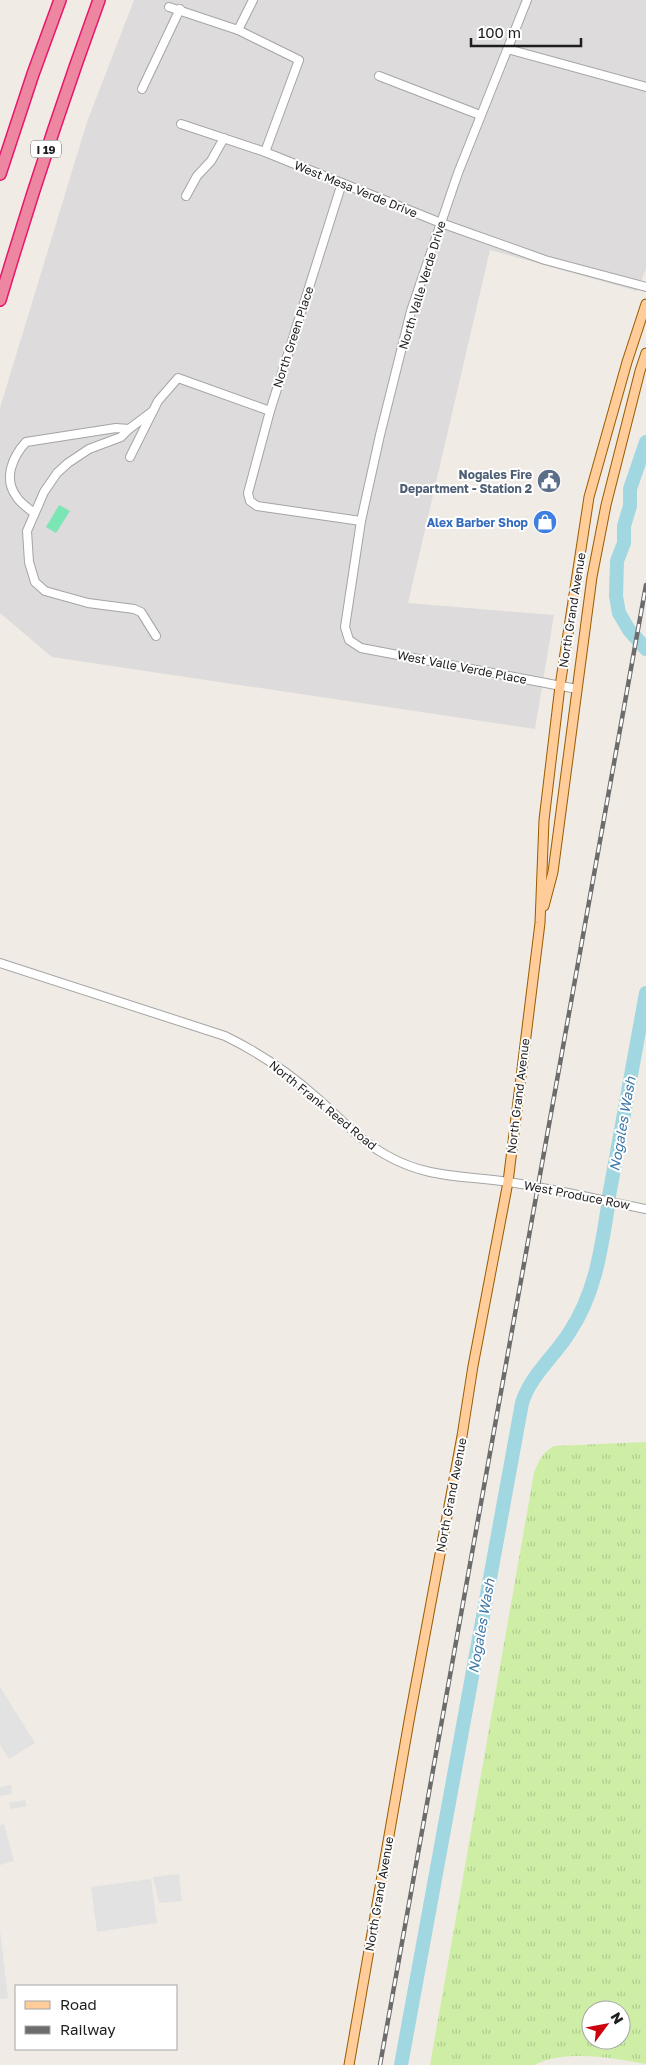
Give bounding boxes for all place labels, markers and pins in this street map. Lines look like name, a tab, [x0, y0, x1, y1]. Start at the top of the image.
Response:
place label: Nogales Fire Department - Station 2	[400, 467, 532, 496]
public building icon: Nogales Fire Department - Station 2	[536, 468, 562, 494]
shop icon: Alex Barber Shop	[532, 509, 558, 535]
place label: Alex Barber Shop	[427, 515, 529, 530]

